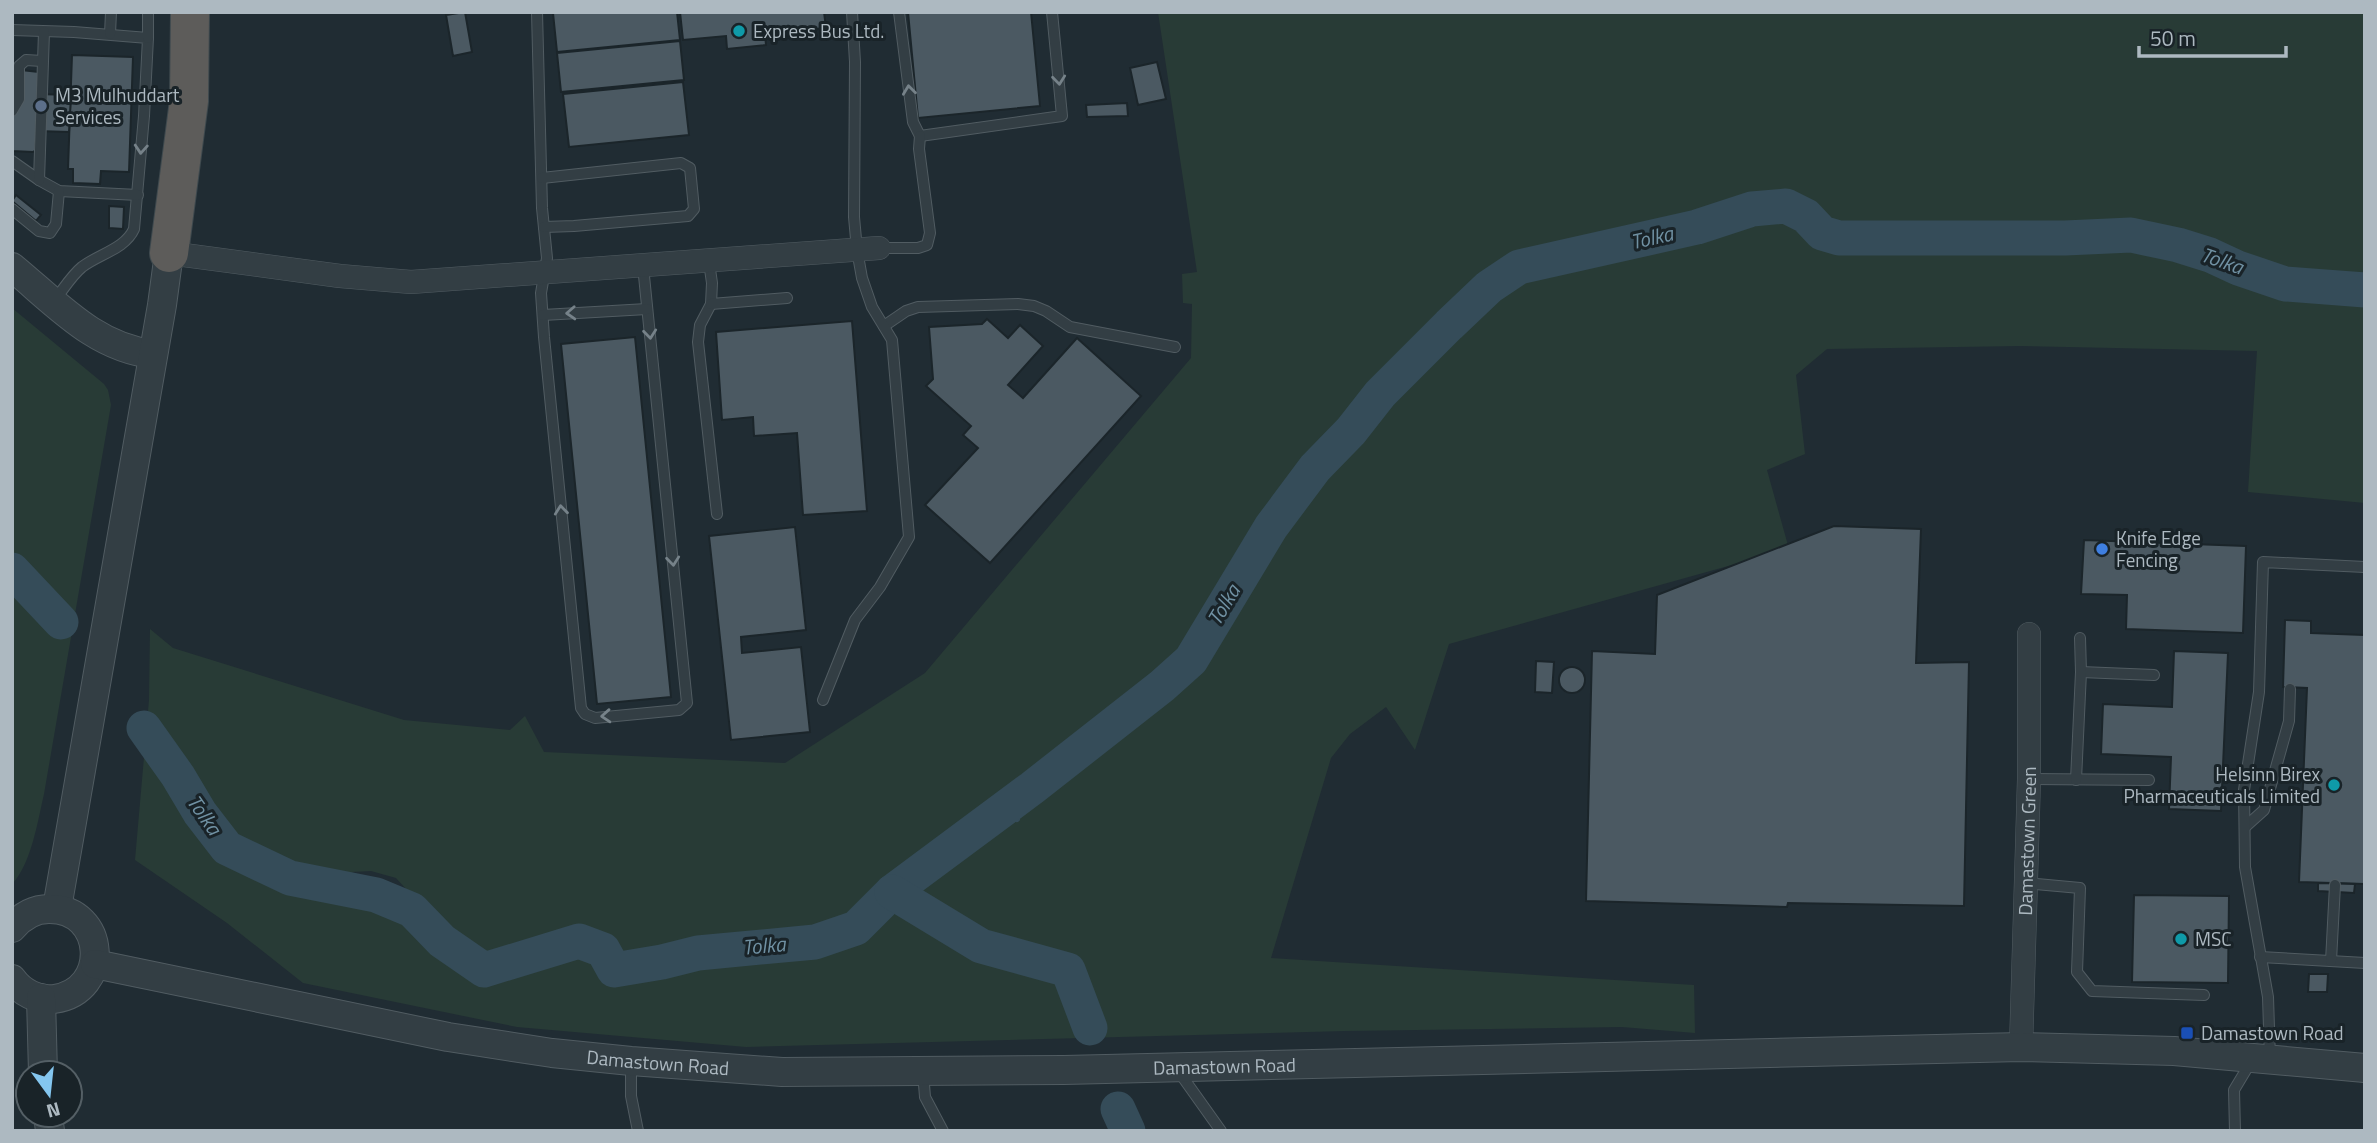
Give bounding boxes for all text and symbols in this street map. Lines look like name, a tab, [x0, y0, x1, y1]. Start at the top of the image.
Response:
scale bar	[2139, 14, 2286, 58]
place label: Express Bus Ltd.	[753, 16, 884, 45]
text: 50 m	[2150, 22, 2196, 54]
marker: Express Bus Ltd.	[731, 23, 747, 39]
one-way arrow	[1051, 75, 1066, 86]
place label: M3 Mulhuddart Services	[55, 80, 180, 131]
one-way arrow	[901, 84, 916, 96]
marker: M3 Mulhuddart Services	[33, 98, 49, 114]
one-way arrow	[134, 144, 149, 155]
water label: Tolka	[1627, 216, 1678, 257]
water label: Tolka	[2197, 238, 2249, 283]
one-way arrow	[565, 306, 576, 321]
one-way arrow	[642, 329, 657, 340]
one-way arrow	[554, 504, 569, 516]
place label: Knife Edge Fencing	[2116, 523, 2201, 574]
marker: Knife Edge Fencing	[2094, 541, 2110, 557]
one-way arrow	[665, 555, 680, 566]
water label: Tolka	[1198, 577, 1249, 631]
one-way arrow	[600, 709, 611, 724]
place label: Helsinn Birex Pharmaceuticals Limited	[2124, 759, 2320, 810]
street label: Damastown Green	[2010, 767, 2043, 916]
marker: Helsinn Birex Pharmaceuticals Limited	[2326, 777, 2342, 793]
water label: Tolka	[179, 788, 231, 842]
place label: MSC	[2195, 924, 2232, 953]
water label: Tolka	[741, 927, 788, 963]
marker: MSC	[2173, 931, 2189, 947]
place label: Damastown Road	[2201, 1018, 2344, 1047]
marker: Damastown Road	[2179, 1025, 2195, 1041]
street label: Damastown Road	[585, 1042, 730, 1082]
street label: Damastown Road	[1153, 1049, 1296, 1082]
north arrow	[14, 1059, 84, 1129]
text: N	[43, 1095, 64, 1127]

